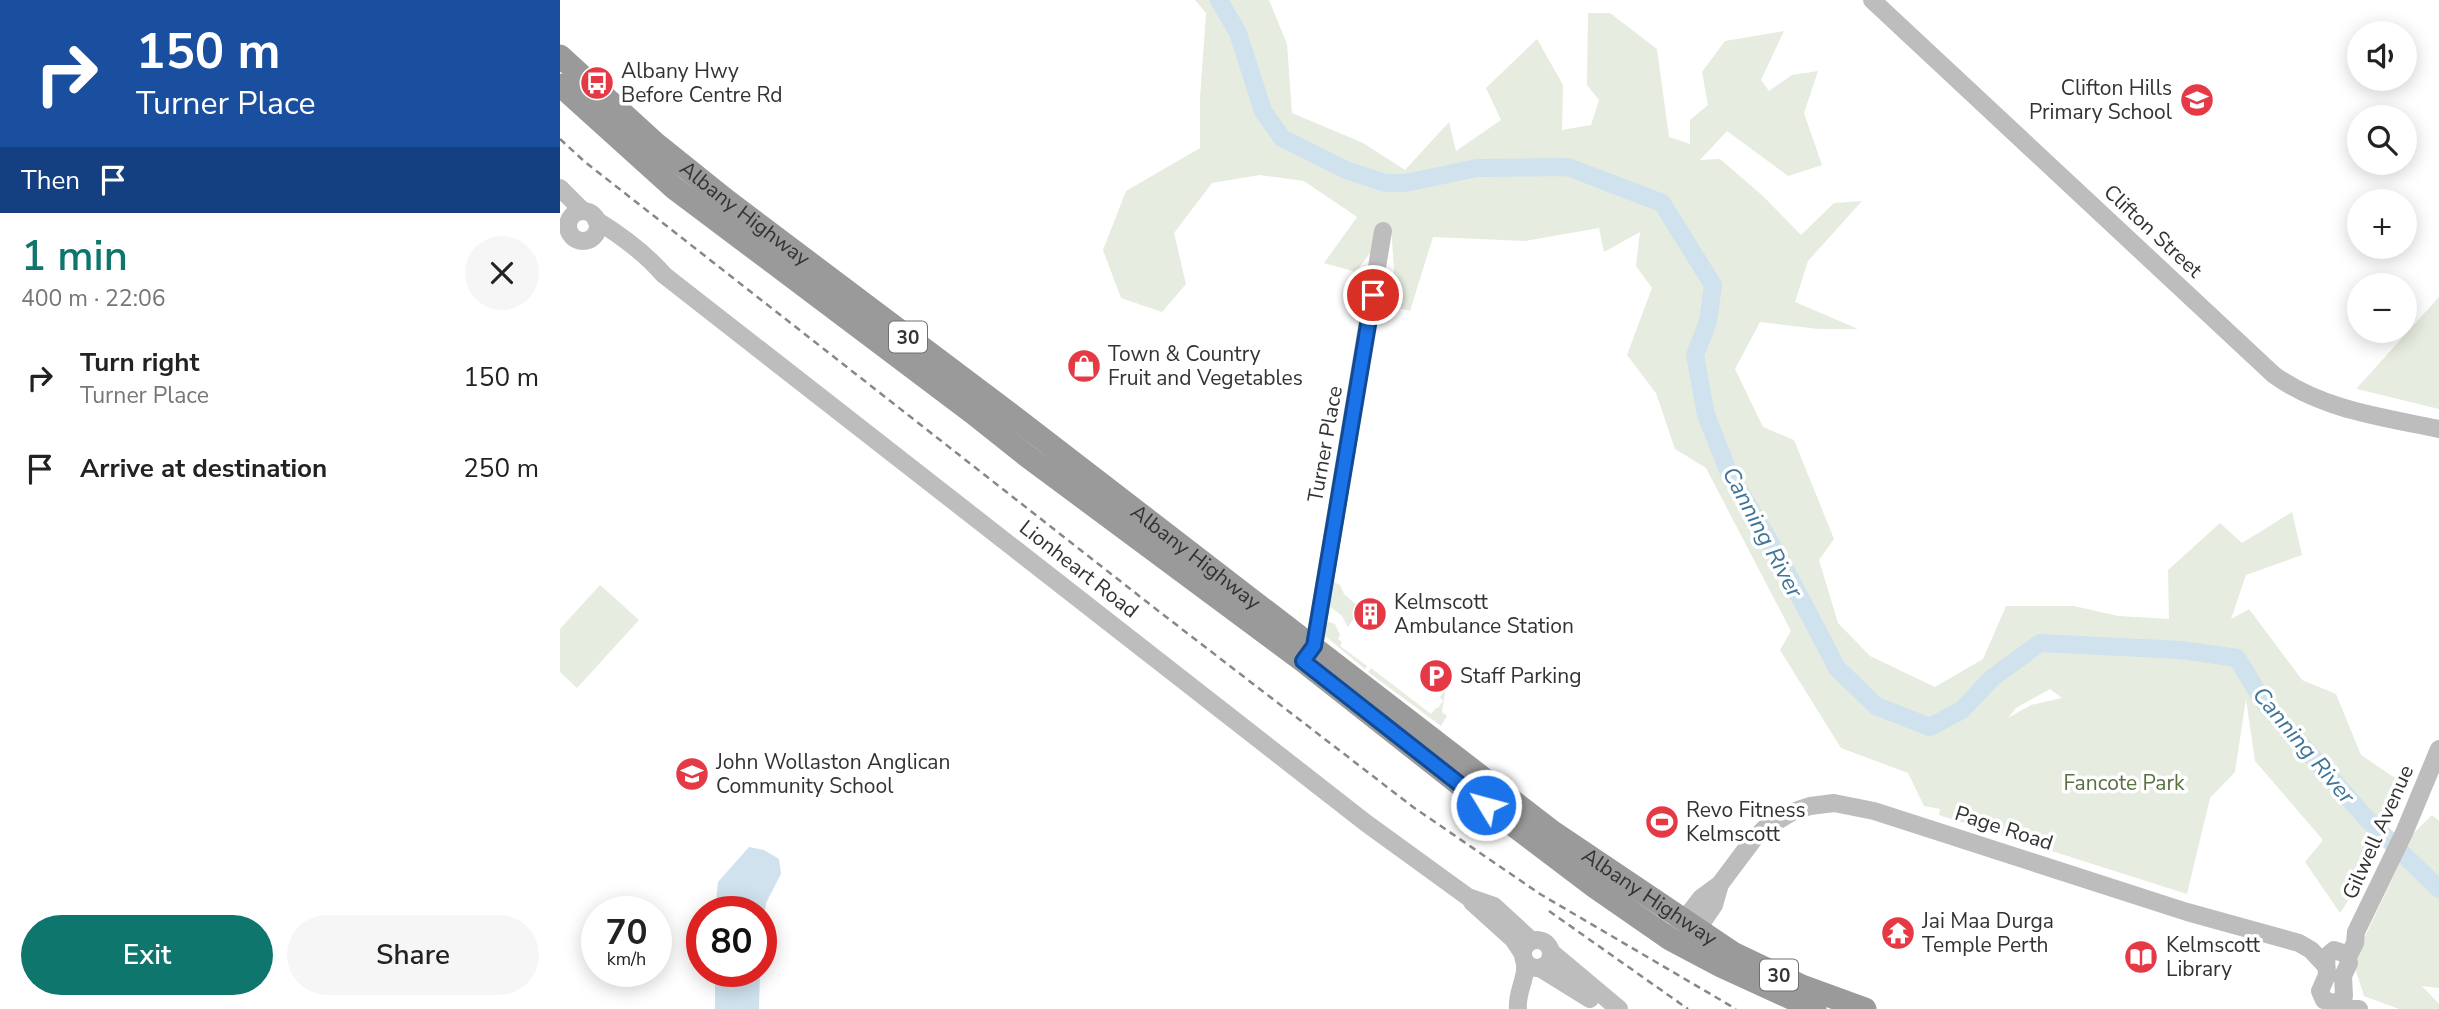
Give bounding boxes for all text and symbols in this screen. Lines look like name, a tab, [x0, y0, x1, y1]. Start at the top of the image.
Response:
text: 150 m	[136, 18, 280, 85]
map controls	[2347, 21, 2417, 343]
button: sound	[2347, 21, 2417, 91]
icon: right	[21, 28, 112, 119]
place label: Albany Hwy Before Centre Rd	[621, 57, 783, 109]
bus stop icon: Albany Hwy Before Centre Rd	[578, 64, 616, 102]
place label: Clifton Hills Primary School	[2029, 74, 2173, 126]
school or university icon: Clifton Hills Primary School	[2178, 81, 2216, 119]
text: Turner Place	[136, 82, 315, 125]
button: search	[2347, 105, 2417, 175]
street label: Albany Highway	[674, 154, 816, 273]
icon: arrive	[94, 161, 132, 199]
text: Then	[21, 163, 80, 198]
street label: Clifton Street	[2098, 178, 2209, 284]
button: +	[2347, 189, 2417, 259]
text: 1 min	[21, 228, 128, 285]
button: close	[465, 236, 539, 310]
pin	[1343, 265, 1403, 325]
button: −	[2347, 273, 2417, 343]
icon: arrive	[1354, 276, 1392, 314]
text: 400 m · 22:06	[21, 283, 166, 314]
road number: 30	[889, 322, 927, 352]
place label: Town & Country Fruit and Vegetables	[1108, 340, 1303, 392]
text: Turn right	[80, 345, 199, 380]
shop icon: Town & Country Fruit and Vegetables	[1065, 347, 1103, 385]
icon: right	[21, 359, 59, 397]
text: 150 m	[463, 360, 539, 395]
text: Turner Place	[80, 380, 209, 411]
street label: Turner Place	[1301, 384, 1349, 504]
icon: arrive	[21, 450, 59, 488]
text: Arrive at destination	[80, 451, 327, 486]
text: 250 m	[463, 451, 539, 486]
water label: Canning River	[1715, 461, 1810, 604]
street label: Albany Highway	[1125, 498, 1267, 616]
street label: Lionheart Road	[1014, 514, 1144, 624]
place label: Kelmscott Ambulance Station	[1394, 588, 1574, 640]
building icon: Kelmscott Ambulance Station	[1351, 595, 1389, 633]
parking icon: Staff Parking	[1417, 657, 1455, 695]
place label: Staff Parking	[1460, 662, 1581, 690]
water label: Canning River	[2245, 680, 2362, 811]
place label: John Wollaston Anglican Community School	[715, 748, 950, 800]
school or university icon: John Wollaston Anglican Community School	[673, 755, 711, 793]
street label: Gilwell Avenue	[2336, 760, 2420, 904]
position arrow	[1449, 768, 1523, 842]
park label: Fancote Park	[2064, 769, 2185, 797]
place label: Revo Fitness Kelmscott	[1686, 796, 1806, 848]
street label: Page Road	[1951, 799, 2057, 857]
sports icon: Revo Fitness Kelmscott	[1643, 803, 1681, 841]
street label: Albany Highway	[1576, 841, 1723, 952]
speed limit sign: 80	[686, 896, 777, 987]
place label: Jai Maa Durga Temple Perth	[1921, 907, 2054, 959]
text: 70	[605, 909, 648, 956]
temple icon: Jai Maa Durga Temple Perth	[1879, 914, 1917, 952]
button: Exit	[21, 915, 273, 995]
button: Share	[287, 915, 539, 995]
place label: Kelmscott Library	[2166, 931, 2261, 983]
library icon: Kelmscott Library	[2122, 938, 2160, 976]
text: km/h	[607, 947, 646, 971]
road number: 30	[1760, 959, 1798, 990]

